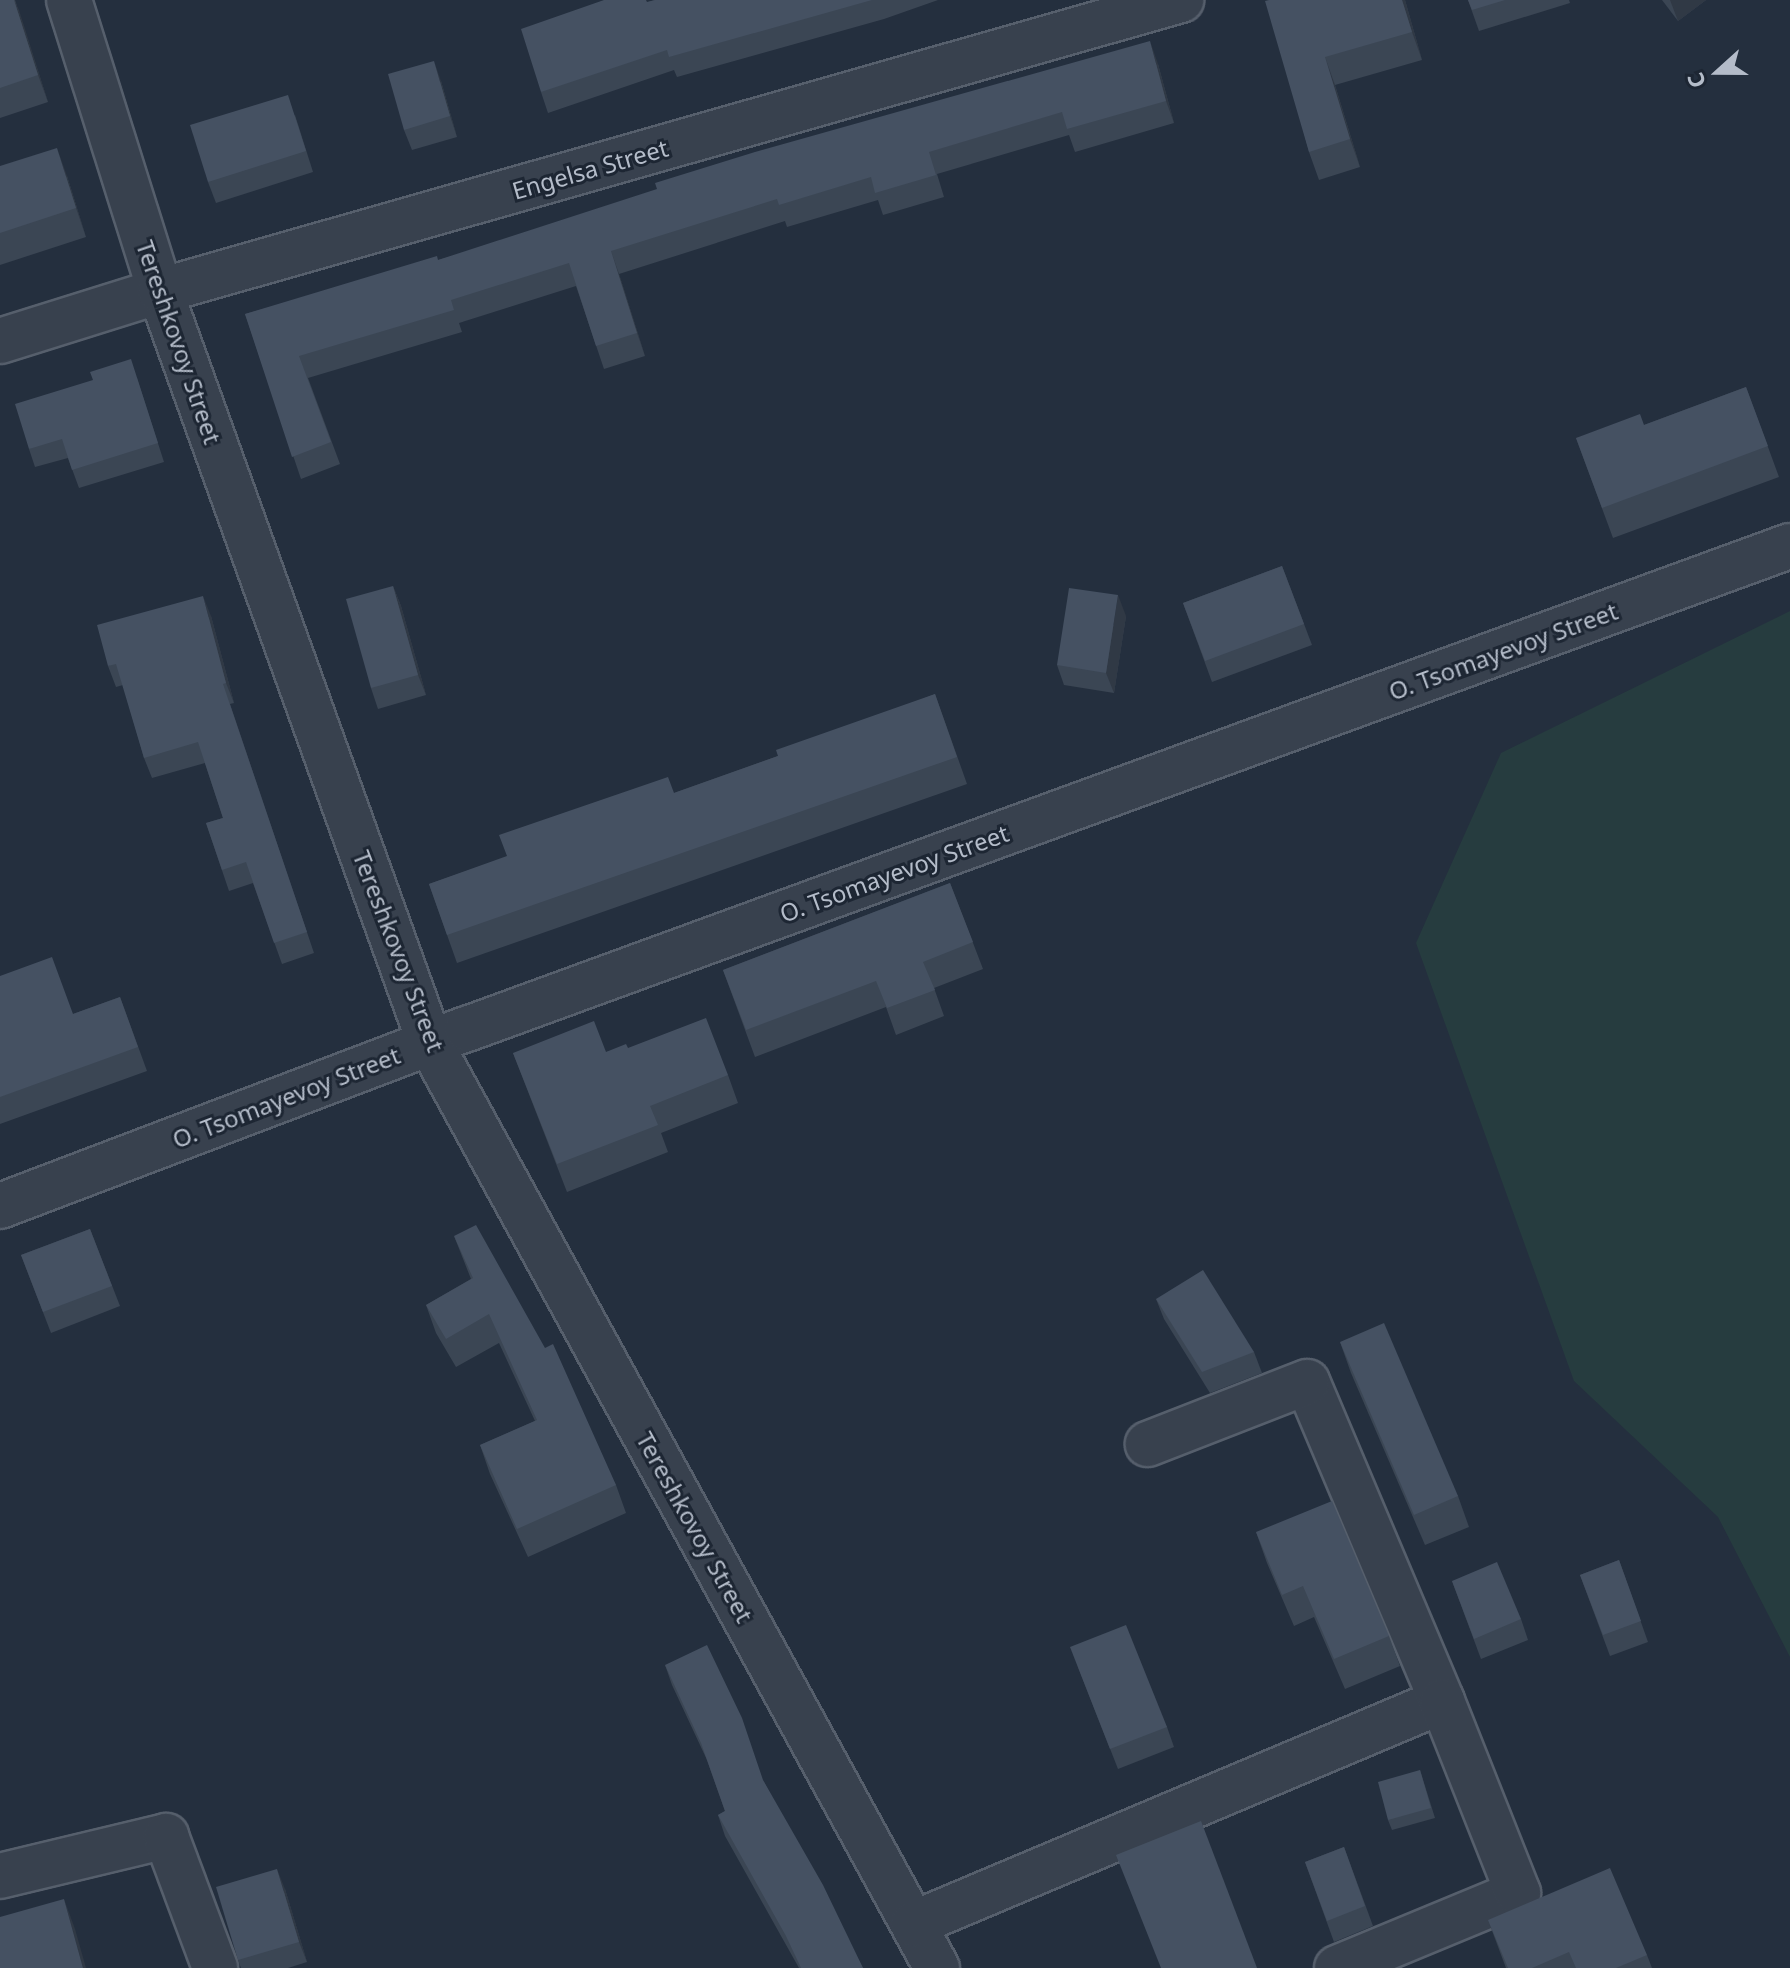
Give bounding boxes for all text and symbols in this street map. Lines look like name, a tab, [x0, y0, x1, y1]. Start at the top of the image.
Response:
north arrow	[1678, 32, 1758, 112]
text: С	[1679, 69, 1712, 93]
street label: Engelsa Street	[509, 133, 671, 205]
street label: Tereshkovoy Street	[131, 237, 227, 447]
street label: O. Tsomayevoy Street	[1385, 596, 1621, 706]
street label: O. Tsomayevoy Street	[776, 818, 1012, 928]
street label: Tereshkovoy Street	[347, 846, 451, 1056]
street label: O. Tsomayevoy Street	[168, 1040, 404, 1154]
street label: Tereshkovoy Street	[631, 1427, 759, 1627]

